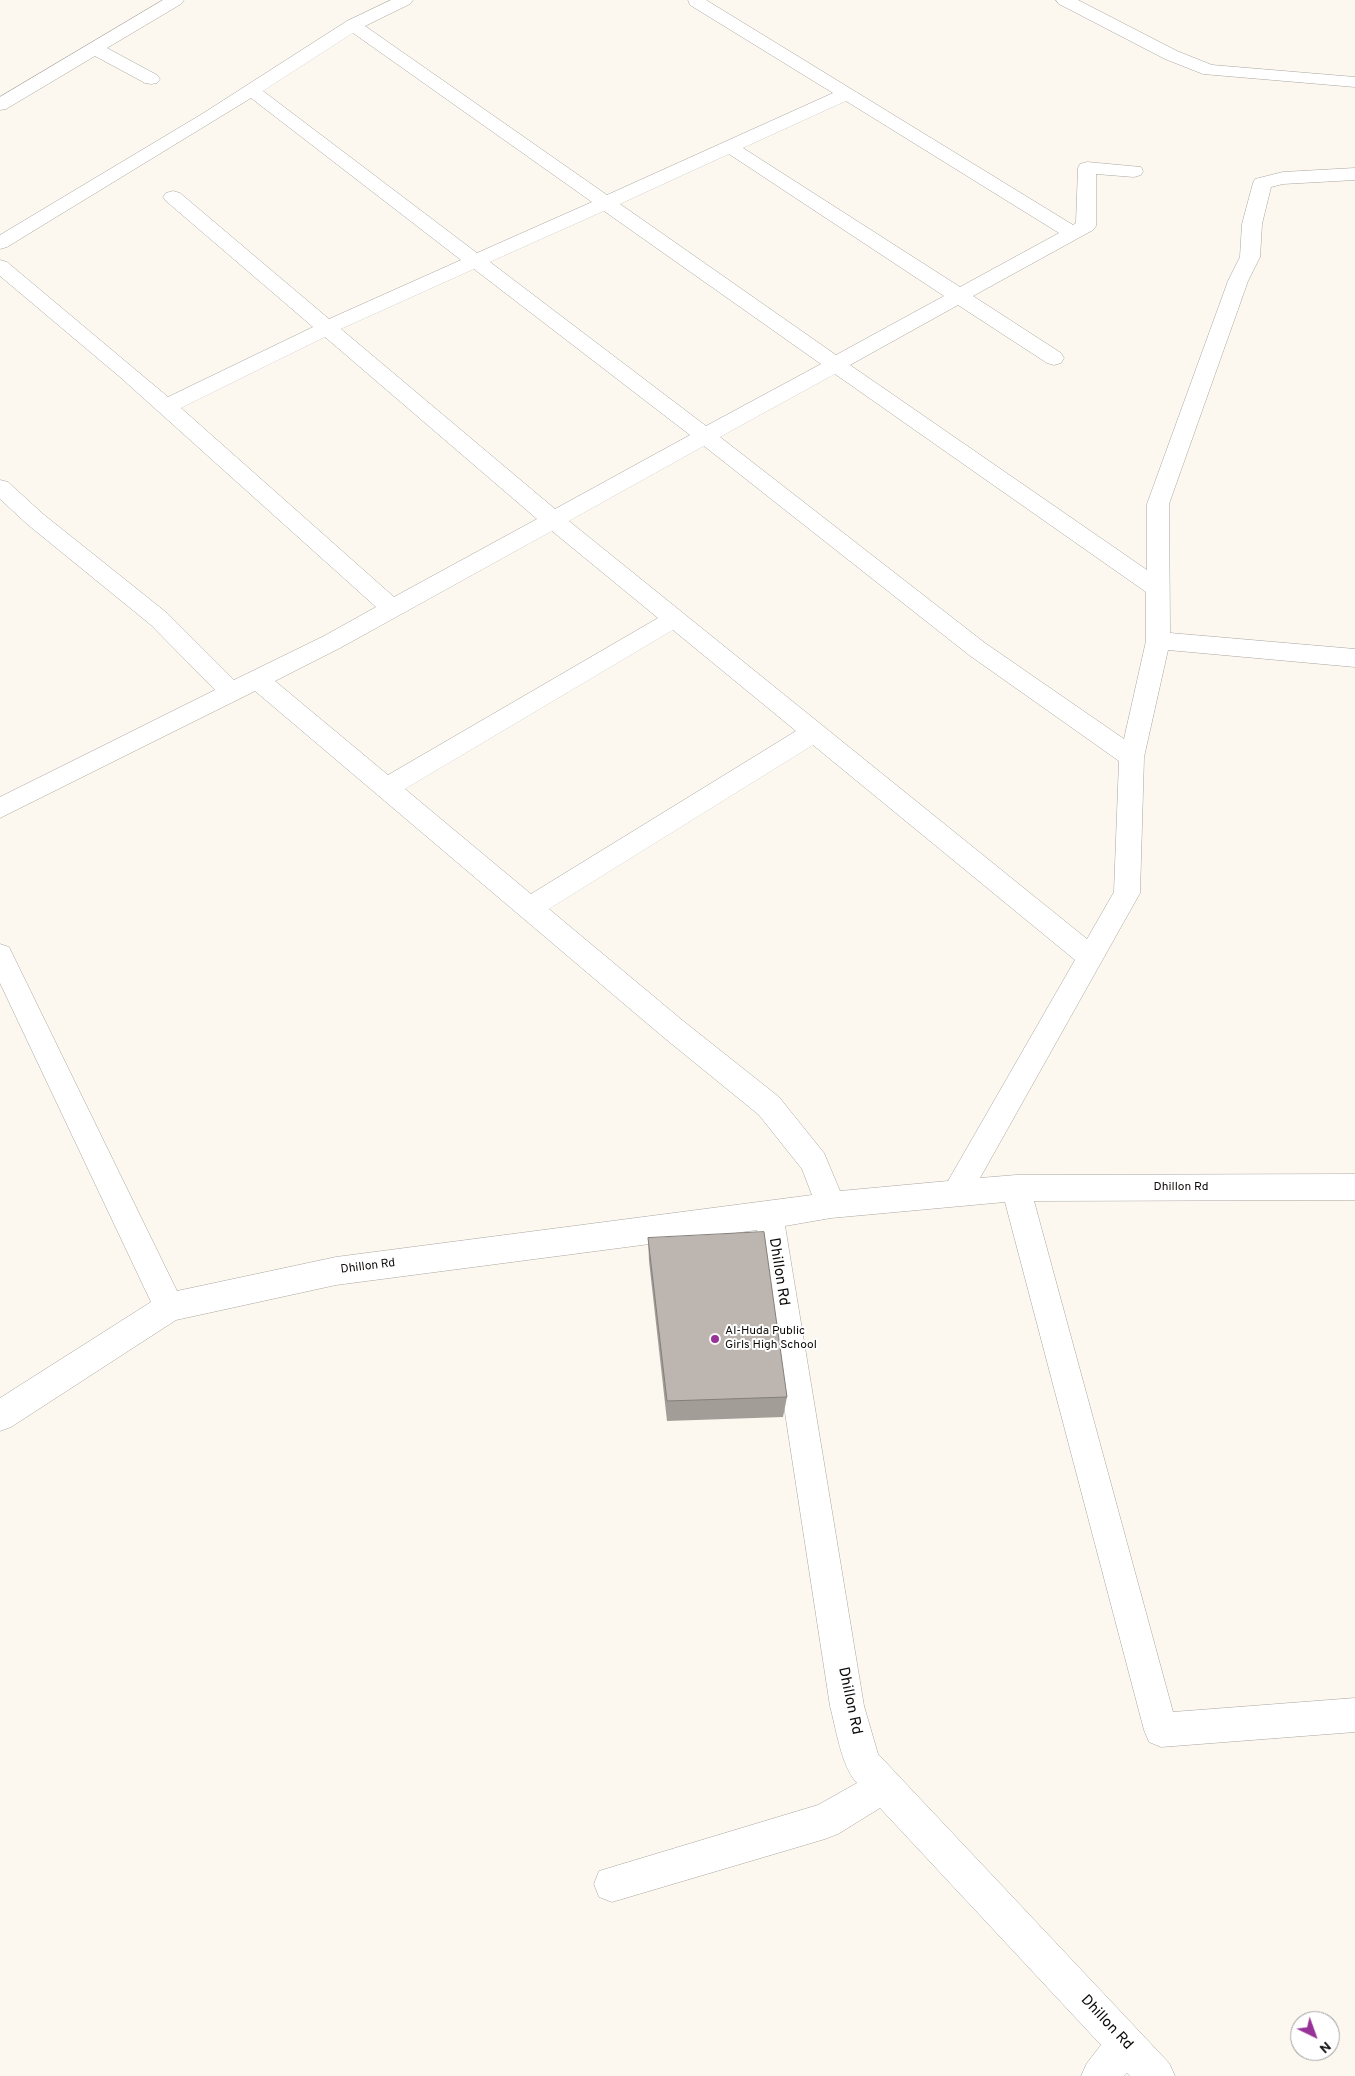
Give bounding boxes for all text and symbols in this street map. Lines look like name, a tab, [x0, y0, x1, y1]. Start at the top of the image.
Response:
street label: Dhillon Rd	[1154, 1181, 1208, 1195]
street label: Dhillon Rd	[764, 1237, 792, 1307]
street label: Dhillon Rd	[340, 1257, 396, 1277]
place label: Al-Huda Public Girls High School	[725, 1325, 817, 1353]
marker: Al-Huda Public Girls High School	[709, 1333, 721, 1345]
street label: Dhillon Rd	[833, 1666, 865, 1736]
street label: Dhillon Rd	[1076, 1992, 1136, 2054]
north arrow	[1290, 2011, 1340, 2061]
text: N	[1315, 2037, 1334, 2056]

